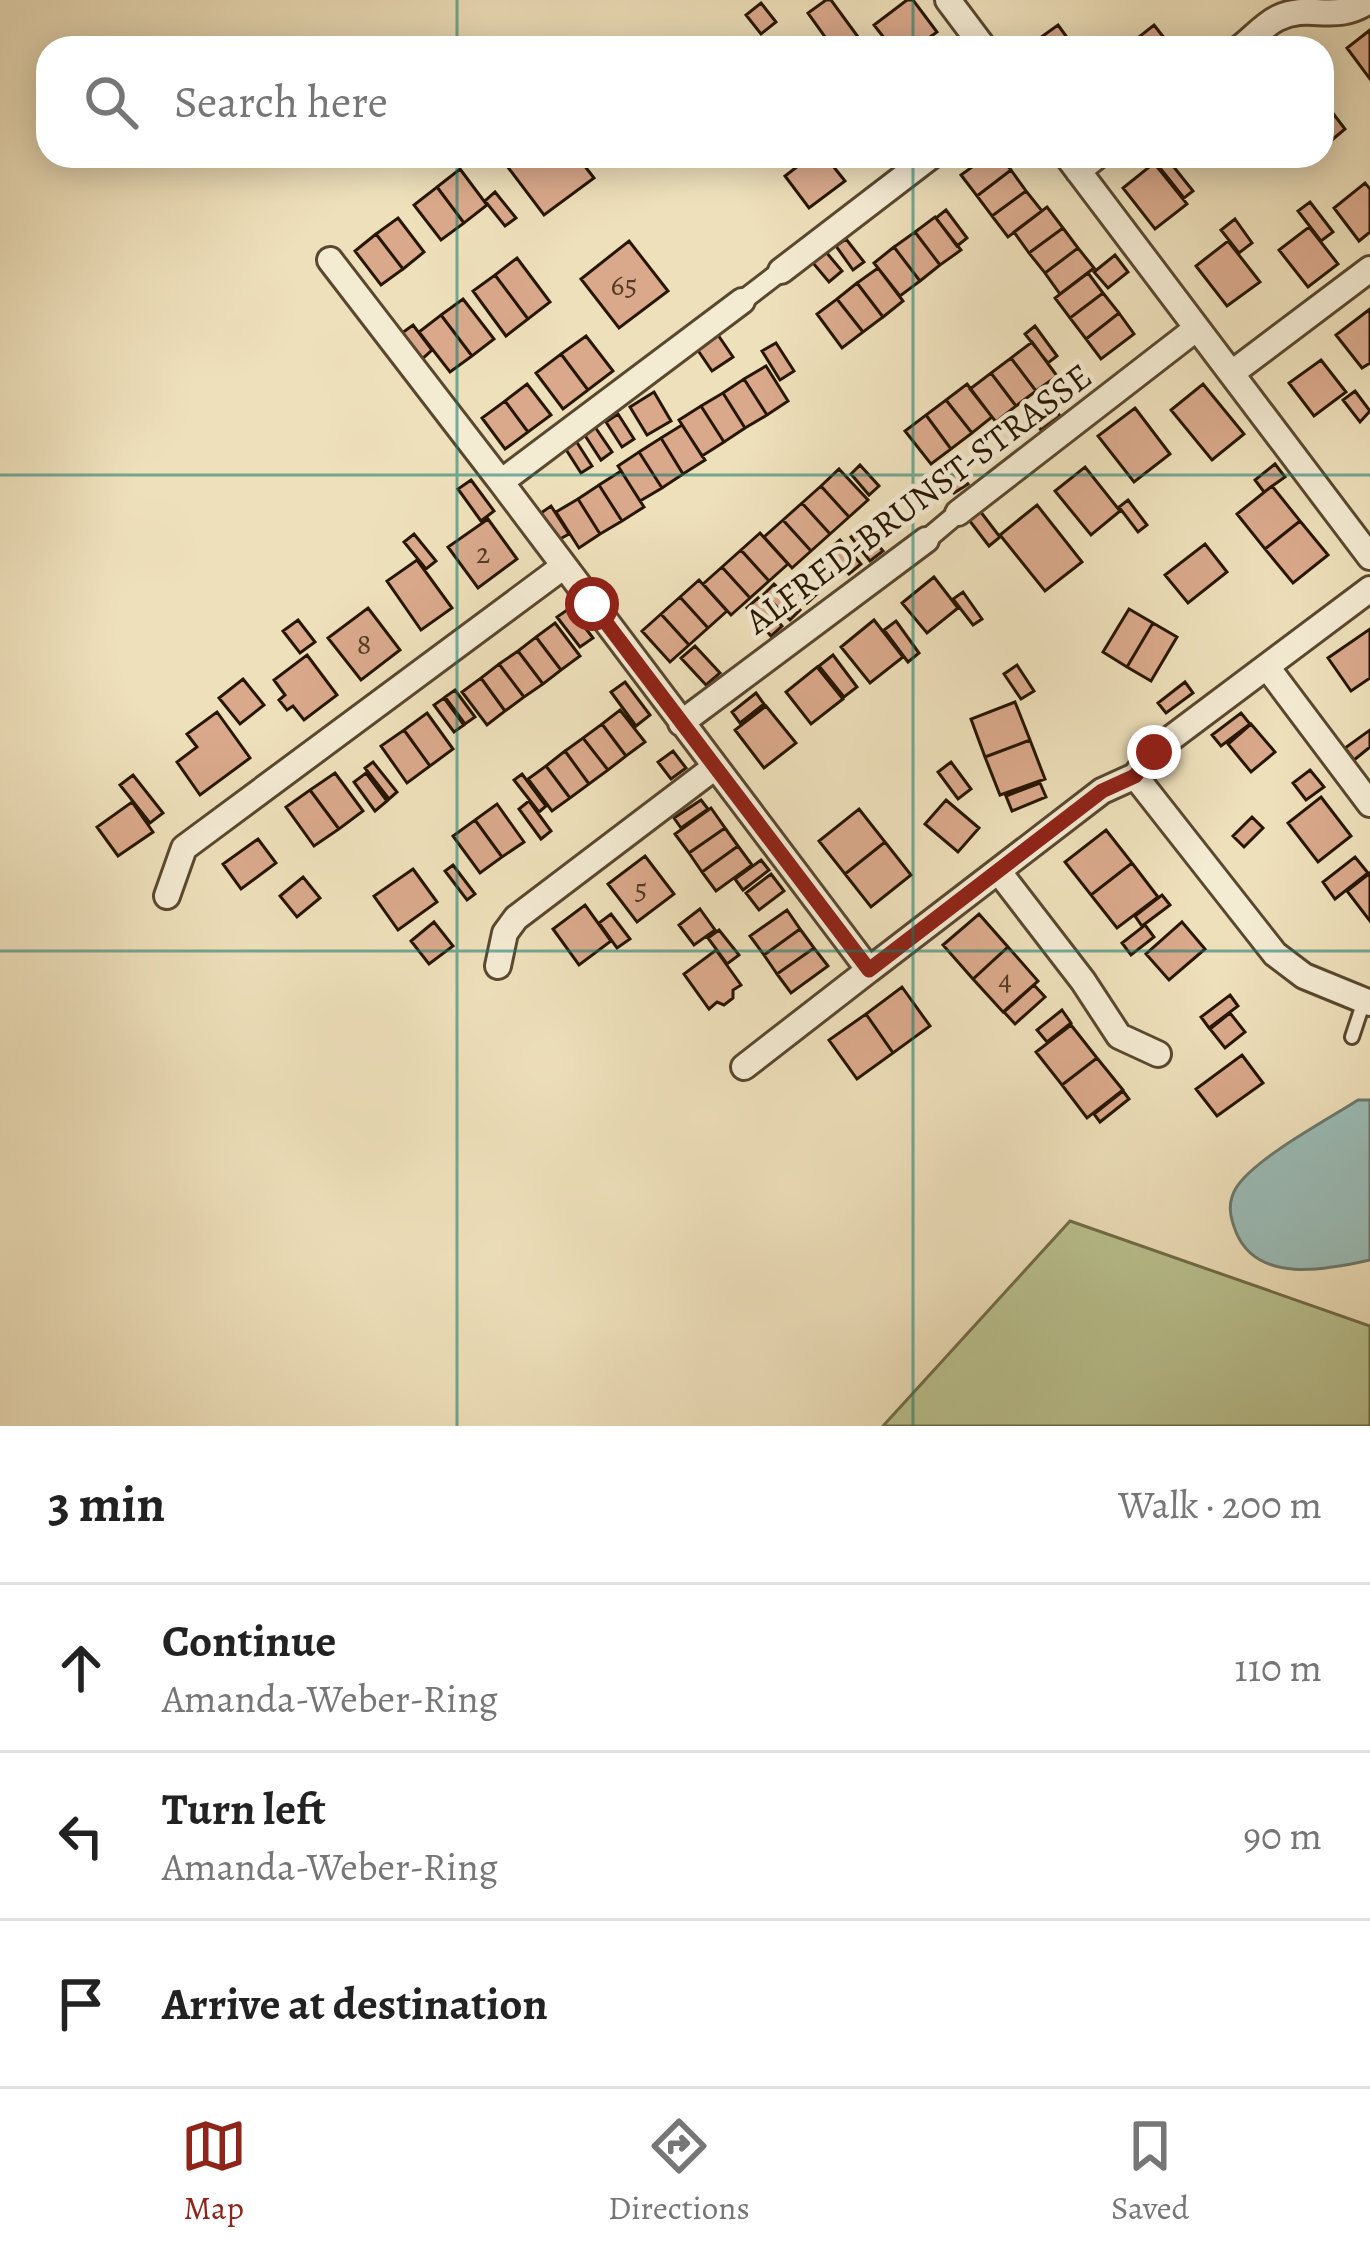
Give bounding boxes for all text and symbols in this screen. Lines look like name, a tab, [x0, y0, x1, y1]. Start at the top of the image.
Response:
search box	[36, 36, 1334, 168]
icon: search	[78, 69, 144, 135]
text: Search here	[174, 71, 388, 133]
house number: 65	[611, 265, 637, 305]
street label: ALFRED-BRUNST-STRASSE	[734, 351, 1101, 645]
house number: 2	[476, 533, 490, 573]
route start	[565, 577, 619, 631]
house number: 8	[357, 624, 371, 664]
route end	[1127, 725, 1181, 779]
house number: 5	[635, 869, 647, 909]
house number: 4	[998, 960, 1012, 1000]
text: 3 min	[48, 1469, 165, 1539]
text: Walk · 200 m	[1118, 1478, 1322, 1531]
text: Continue	[162, 1610, 336, 1672]
icon: ahead	[48, 1635, 114, 1701]
text: 110 m	[1234, 1641, 1322, 1694]
text: Amanda-Weber-Ring	[162, 1672, 498, 1725]
text: Turn left	[162, 1778, 326, 1840]
icon: left	[48, 1803, 114, 1869]
text: 90 m	[1243, 1809, 1322, 1862]
text: Amanda-Weber-Ring	[162, 1840, 498, 1893]
icon: arrive	[48, 1971, 114, 2037]
text: Arrive at destination	[162, 1973, 548, 2035]
tab: Map	[181, 2113, 247, 2230]
tab: Directions	[608, 2113, 750, 2230]
tab: Saved	[1111, 2113, 1189, 2230]

